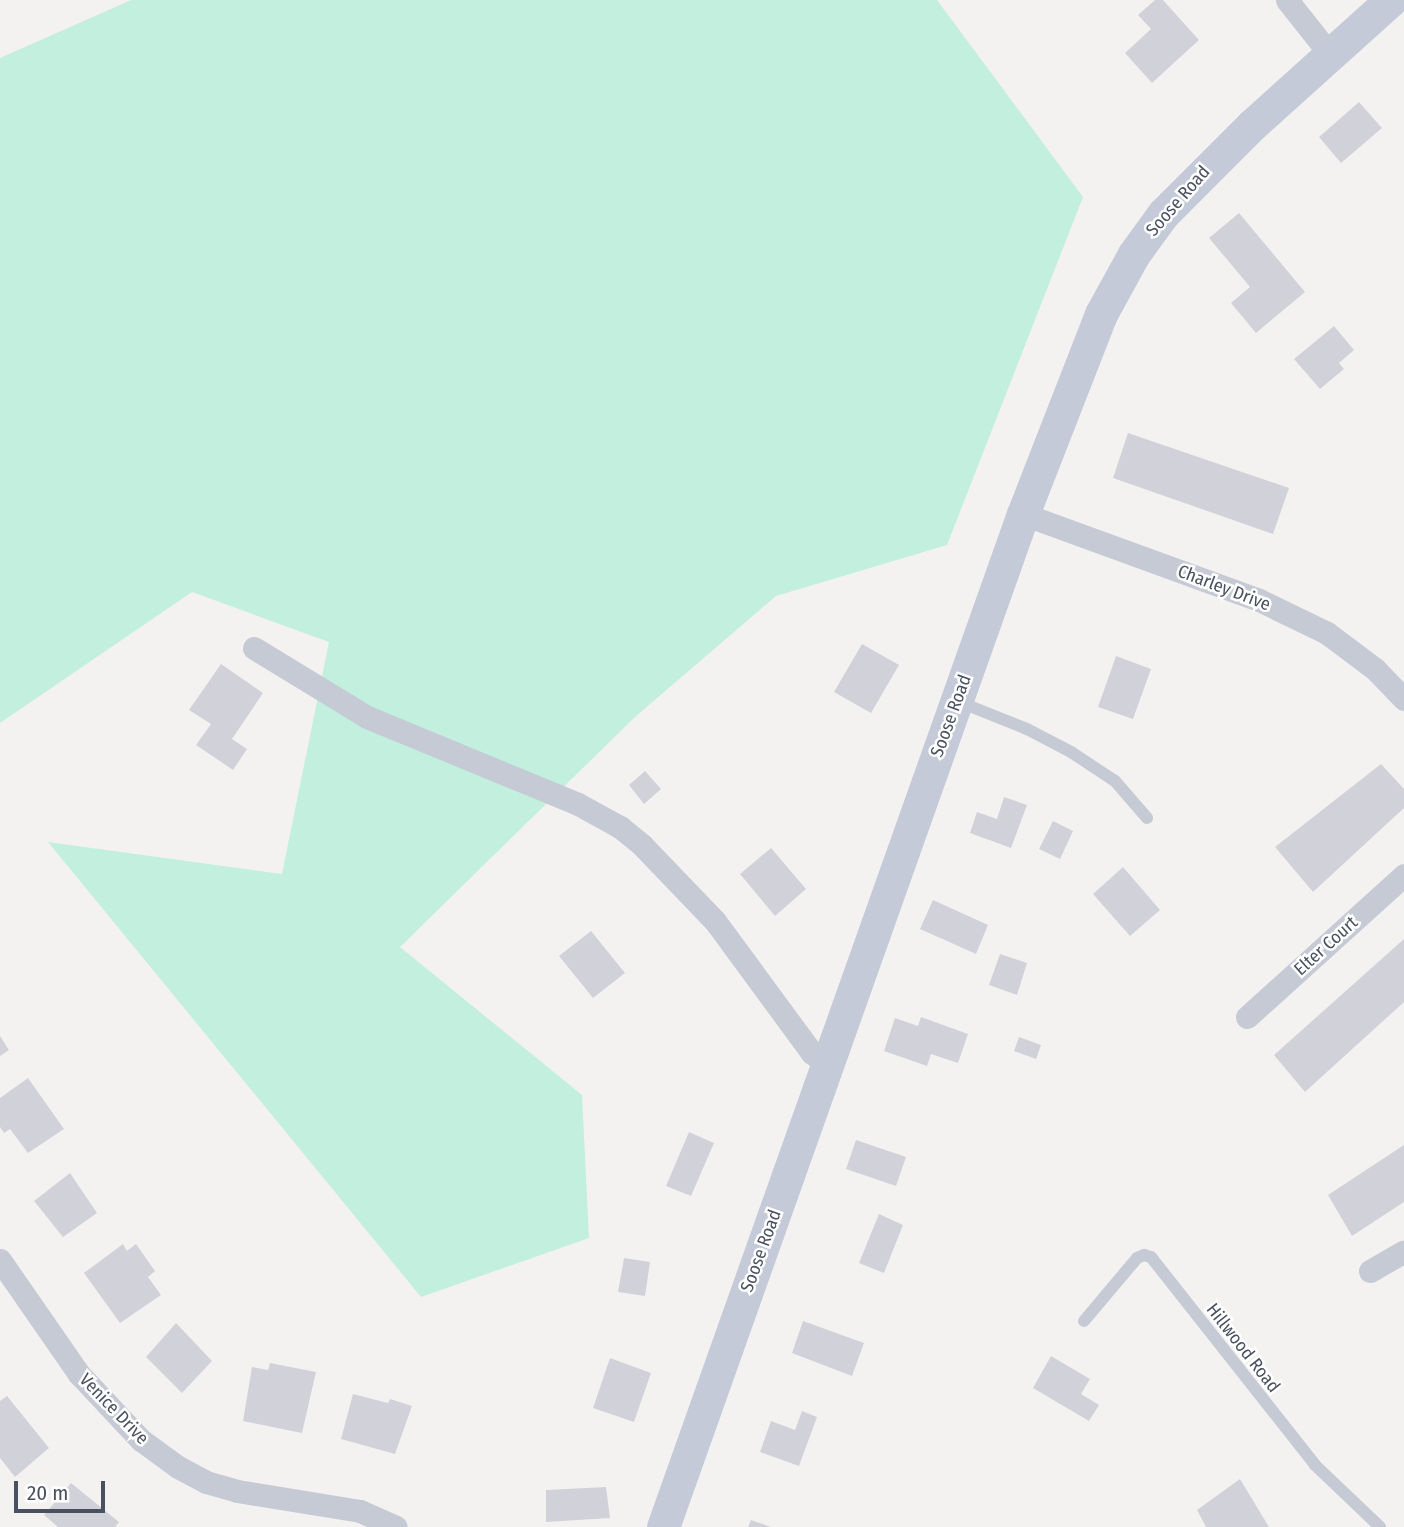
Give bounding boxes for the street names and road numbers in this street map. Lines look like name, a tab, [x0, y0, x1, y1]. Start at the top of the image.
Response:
street label: Soose Road	[1142, 161, 1214, 241]
street label: Charley Drive	[1175, 560, 1273, 616]
street label: Soose Road	[926, 672, 976, 760]
street label: Elter Court	[1290, 912, 1362, 980]
street label: Soose Road	[736, 1207, 786, 1295]
street label: Hillwood Road	[1202, 1299, 1284, 1397]
street label: Venice Drive	[75, 1369, 153, 1449]

